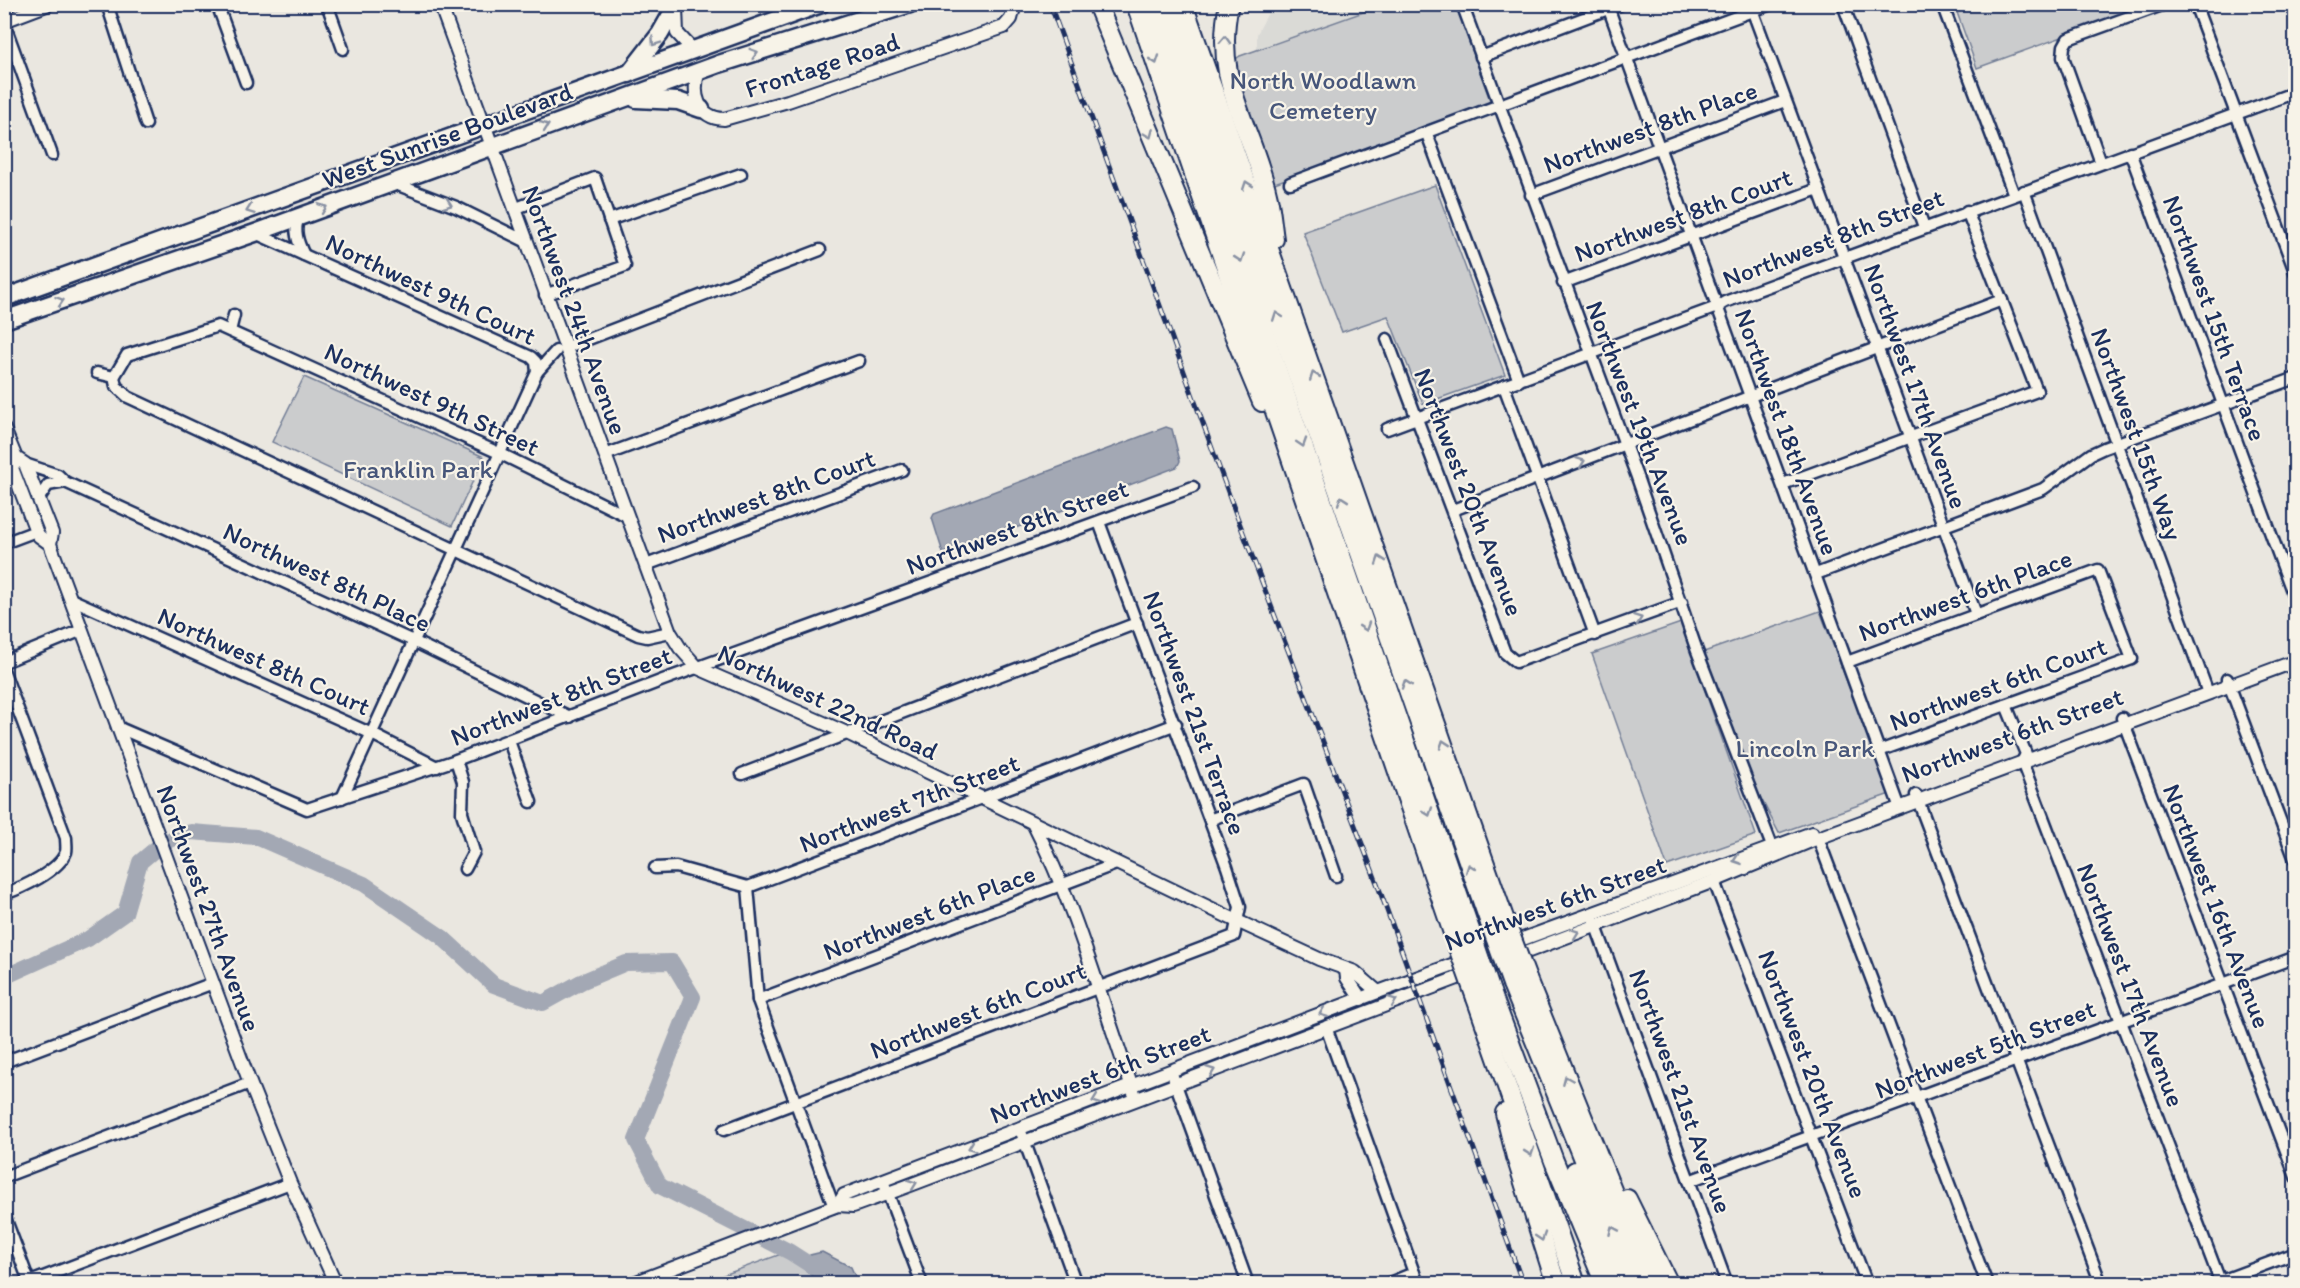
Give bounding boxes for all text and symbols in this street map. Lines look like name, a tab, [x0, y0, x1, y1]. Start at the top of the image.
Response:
street label: Frontage Road	[741, 25, 903, 105]
one-way arrow	[651, 36, 662, 47]
one-way arrow	[1219, 36, 1231, 45]
one-way arrow	[748, 48, 759, 60]
one-way arrow	[1147, 54, 1160, 65]
park label: North Woodlawn Cemetery	[1230, 64, 1417, 126]
street label: Northwest 8th Place	[1539, 73, 1761, 181]
street label: West Sunrise Boulevard	[317, 75, 577, 195]
one-way arrow	[539, 121, 550, 134]
one-way arrow	[1142, 128, 1154, 139]
street label: Northwest 8th Court	[1570, 161, 1796, 269]
one-way arrow	[1241, 180, 1254, 191]
street label: Northwest 24th Avenue	[515, 181, 635, 439]
street label: Northwest 8th Street	[1718, 181, 1948, 295]
street label: Northwest 15th Terrace	[2156, 191, 2274, 445]
one-way arrow	[442, 197, 453, 210]
one-way arrow	[245, 203, 256, 216]
one-way arrow	[317, 203, 328, 216]
street label: Northwest 9th Court	[321, 226, 542, 352]
one-way arrow	[1232, 252, 1245, 263]
street label: Northwest 17th Avenue	[1857, 259, 1975, 513]
one-way arrow	[54, 295, 65, 308]
street label: Northwest 19th Avenue	[1579, 296, 1701, 550]
street label: Northwest 18th Avenue	[1728, 304, 1846, 560]
one-way arrow	[1271, 311, 1284, 322]
street label: Northwest 15th Way	[2084, 323, 2190, 545]
street label: Northwest 9th Street	[319, 335, 545, 463]
street label: Northwest 20th Avenue	[1407, 363, 1531, 621]
one-way arrow	[1309, 371, 1322, 382]
one-way arrow	[1295, 437, 1307, 448]
street label: Northwest 8th Court	[653, 442, 879, 550]
park label: Franklin Park	[343, 453, 494, 485]
one-way arrow	[1574, 457, 1585, 469]
street label: Northwest 8th Street	[901, 472, 1133, 582]
one-way arrow	[1337, 495, 1350, 506]
street label: Northwest 8th Place	[218, 515, 436, 639]
street label: Northwest 6th Place	[1854, 541, 2076, 649]
one-way arrow	[1374, 555, 1387, 566]
street label: Northwest 21st Terrace	[1136, 587, 1254, 839]
street label: Northwest 8th Court	[153, 600, 376, 722]
one-way arrow	[1633, 613, 1643, 626]
one-way arrow	[1357, 621, 1370, 632]
street label: Northwest 6th Court	[1885, 630, 2111, 738]
street label: Northwest 22nd Road	[713, 637, 943, 767]
street label: Northwest 8th Street	[446, 639, 676, 753]
one-way arrow	[1401, 679, 1413, 690]
street label: Northwest 6th Street	[1897, 680, 2128, 790]
park label: Lincoln Park	[1736, 732, 1875, 764]
one-way arrow	[1439, 739, 1451, 750]
street label: Northwest 7th Street	[795, 746, 1024, 860]
street label: Northwest 16th Avenue	[2156, 779, 2278, 1033]
street label: Northwest 27th Avenue	[150, 780, 268, 1036]
one-way arrow	[1421, 806, 1434, 816]
street label: Northwest 6th Street	[1440, 848, 1671, 958]
one-way arrow	[1732, 852, 1743, 865]
street label: Northwest 6th Place	[818, 857, 1040, 967]
street label: Northwest 17th Avenue	[2070, 859, 2192, 1111]
one-way arrow	[1465, 863, 1478, 874]
one-way arrow	[1569, 927, 1580, 940]
street label: Northwest 20th Avenue	[1751, 945, 1875, 1203]
street label: Northwest 6th Court	[865, 954, 1091, 1066]
street label: Northwest 21st Avenue	[1622, 965, 1740, 1217]
street label: Northwest 5th Street	[1870, 992, 2100, 1106]
one-way arrow	[1387, 996, 1398, 1008]
one-way arrow	[1318, 1006, 1329, 1018]
street label: Northwest 6th Street	[985, 1017, 1215, 1131]
one-way arrow	[1205, 1066, 1216, 1078]
one-way arrow	[1562, 1075, 1574, 1086]
one-way arrow	[1092, 1093, 1102, 1106]
one-way arrow	[967, 1140, 978, 1153]
one-way arrow	[1522, 1146, 1535, 1157]
one-way arrow	[907, 1179, 918, 1191]
one-way arrow	[1609, 1226, 1621, 1237]
one-way arrow	[1534, 1231, 1546, 1242]

